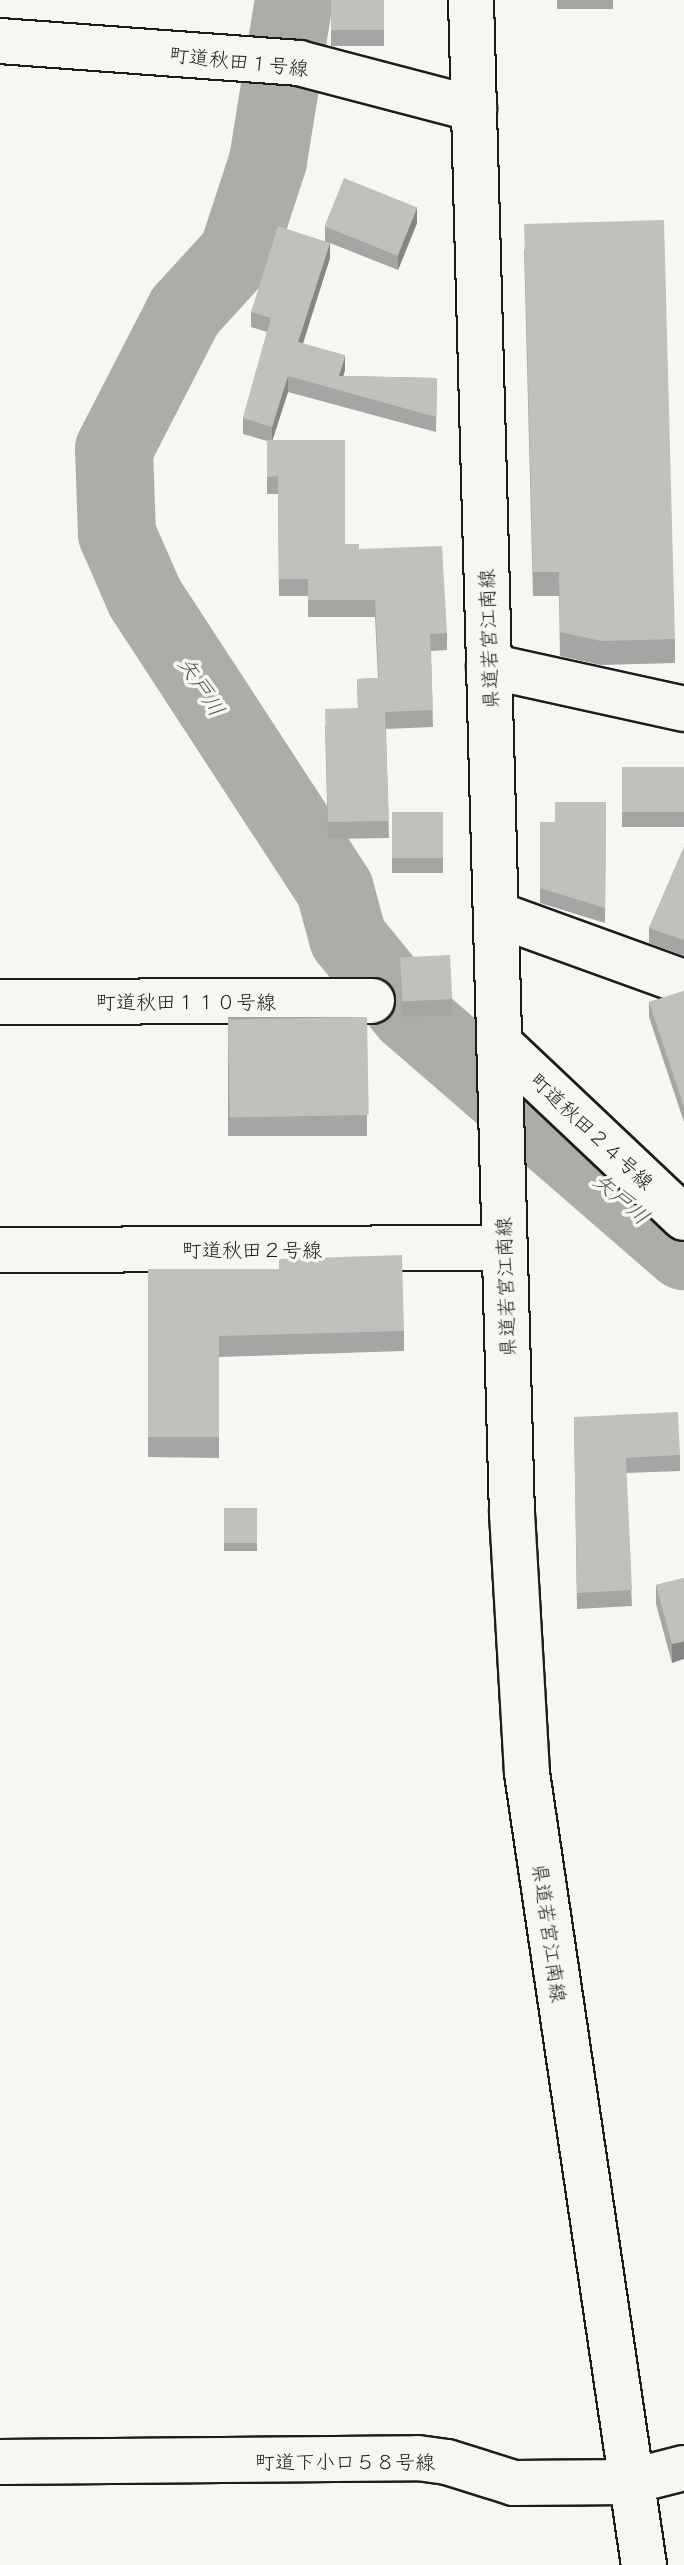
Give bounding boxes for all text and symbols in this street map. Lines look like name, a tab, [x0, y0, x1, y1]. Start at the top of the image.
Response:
street label: 町道秋田１号線	[168, 42, 310, 80]
street label: 県道若宮江南線	[474, 569, 502, 709]
water label: 矢戸川	[173, 651, 231, 721]
street label: 町道秋田１１０号線	[96, 989, 276, 1013]
street label: 町道秋田２４号線	[525, 1068, 659, 1194]
water label: 矢戸川	[588, 1166, 656, 1230]
street label: 県道若宮江南線	[491, 1217, 519, 1357]
street label: 町道秋田２号線	[182, 1237, 322, 1261]
street label: 県道若宮江南線	[528, 1862, 572, 2004]
street label: 町道下小口５８号線	[255, 2449, 435, 2473]

